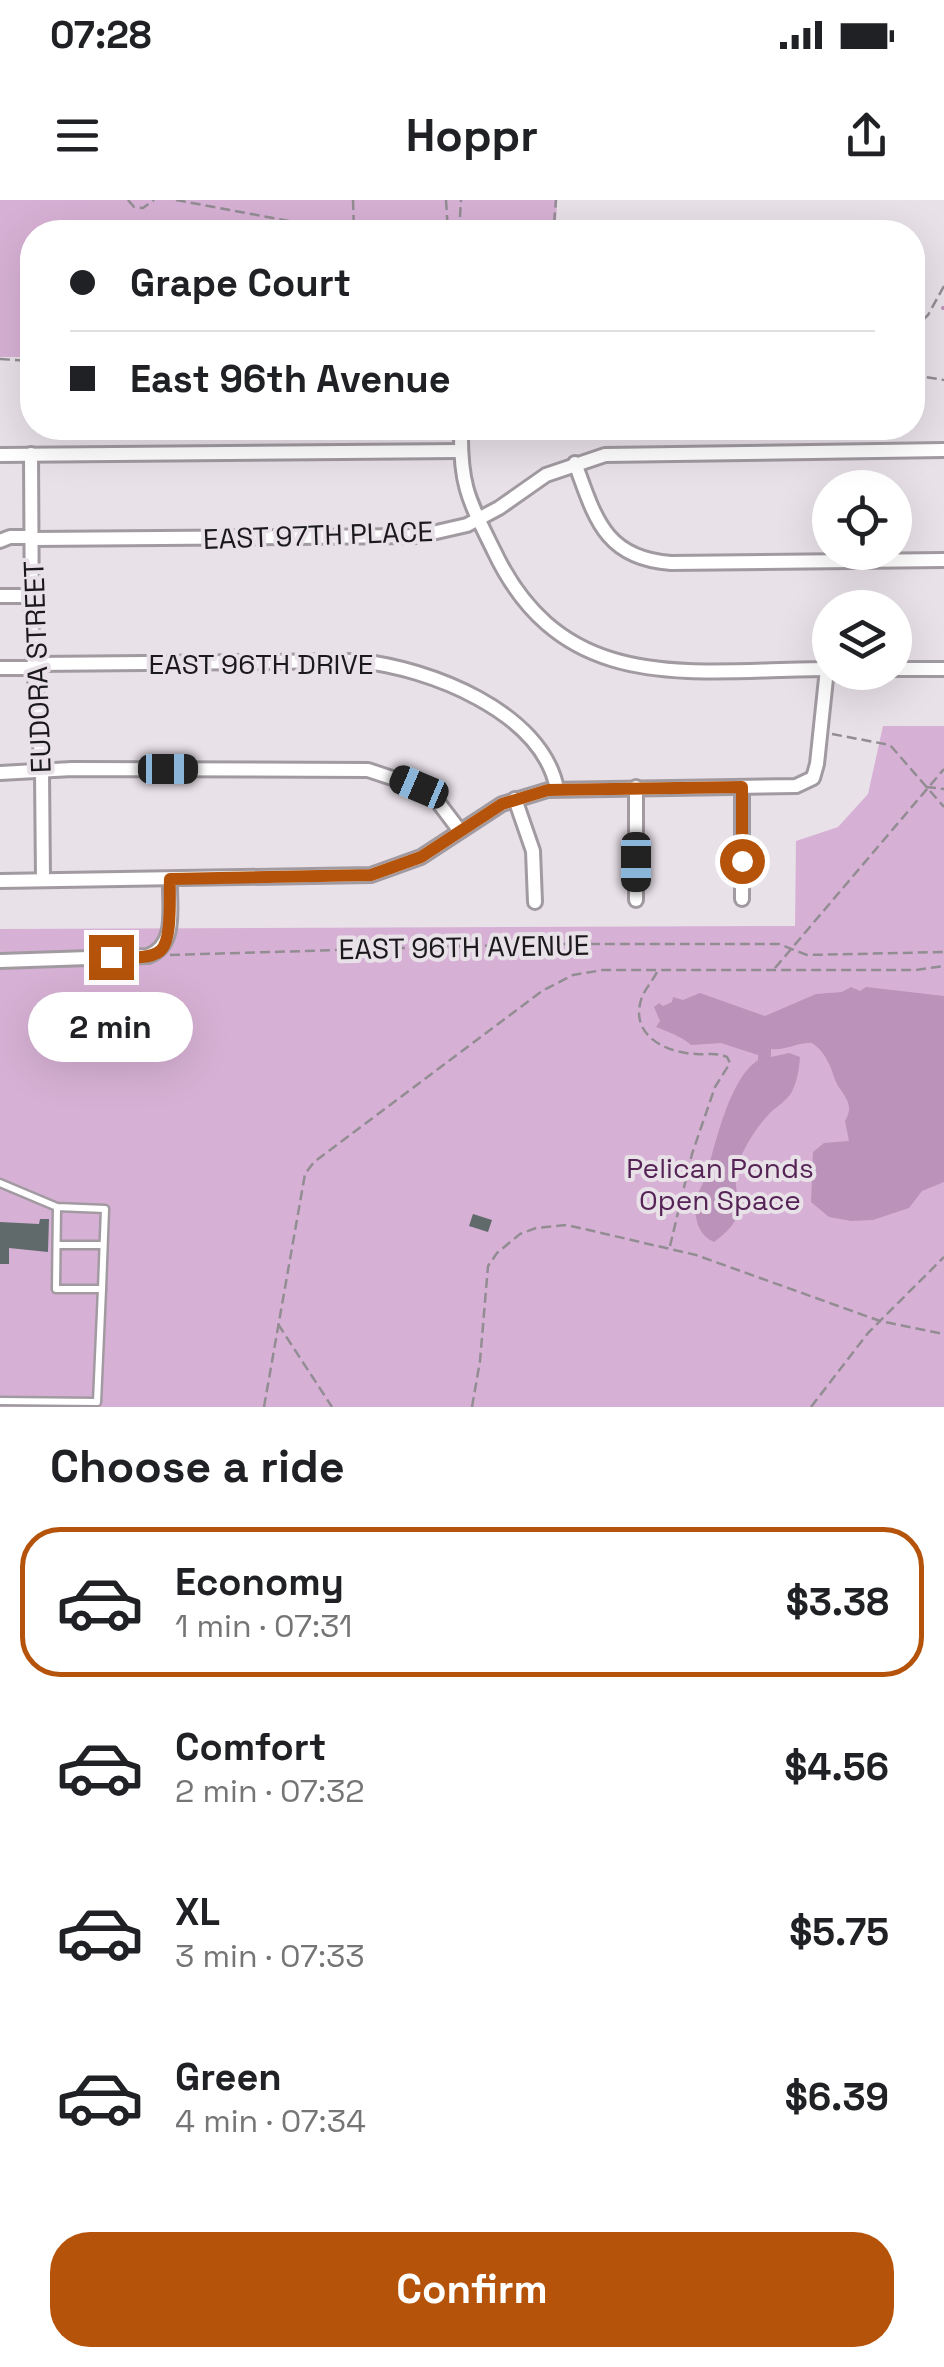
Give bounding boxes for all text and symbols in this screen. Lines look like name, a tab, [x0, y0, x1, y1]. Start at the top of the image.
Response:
text: 07:28	[50, 11, 152, 59]
text: Hoppr	[406, 107, 538, 164]
icon: menu	[50, 108, 105, 163]
icon: share	[839, 108, 894, 163]
text: Grape Court	[130, 259, 351, 307]
text: East 96th Avenue	[130, 355, 451, 403]
map controls	[812, 470, 912, 690]
button: locate	[812, 470, 912, 570]
street label: EAST 97TH PLACE	[202, 513, 434, 557]
street label: EUDORA STREET	[15, 560, 59, 774]
button: layers	[812, 590, 912, 690]
street label: EAST 96TH DRIVE	[148, 646, 374, 682]
car	[138, 754, 198, 784]
car	[386, 761, 452, 813]
car	[621, 832, 651, 892]
route start	[720, 839, 765, 884]
street label: EAST 96TH AVENUE	[338, 927, 590, 967]
route end	[89, 935, 134, 980]
callout: 2 min	[28, 992, 194, 1062]
text: 2 min	[69, 1007, 152, 1047]
park label: Pelican Ponds Open Space	[626, 1150, 814, 1218]
text: Choose a ride	[50, 1438, 345, 1495]
icon: car	[55, 1557, 145, 1647]
text: Economy	[175, 1558, 344, 1606]
text: $3.38	[786, 1578, 889, 1626]
text: 1 min · 07:31	[175, 1606, 352, 1646]
icon: car	[55, 1722, 145, 1812]
text: Comfort	[175, 1723, 326, 1771]
text: $4.56	[784, 1743, 889, 1791]
text: 2 min · 07:32	[175, 1771, 365, 1811]
icon: car	[55, 1887, 145, 1977]
text: XL	[175, 1888, 220, 1936]
text: $5.75	[789, 1908, 889, 1956]
text: 3 min · 07:33	[175, 1936, 365, 1976]
icon: car	[55, 2052, 145, 2142]
text: Green	[175, 2053, 282, 2101]
text: $6.39	[785, 2073, 889, 2121]
text: 4 min · 07:34	[175, 2101, 366, 2141]
button: Confirm	[50, 2232, 894, 2347]

